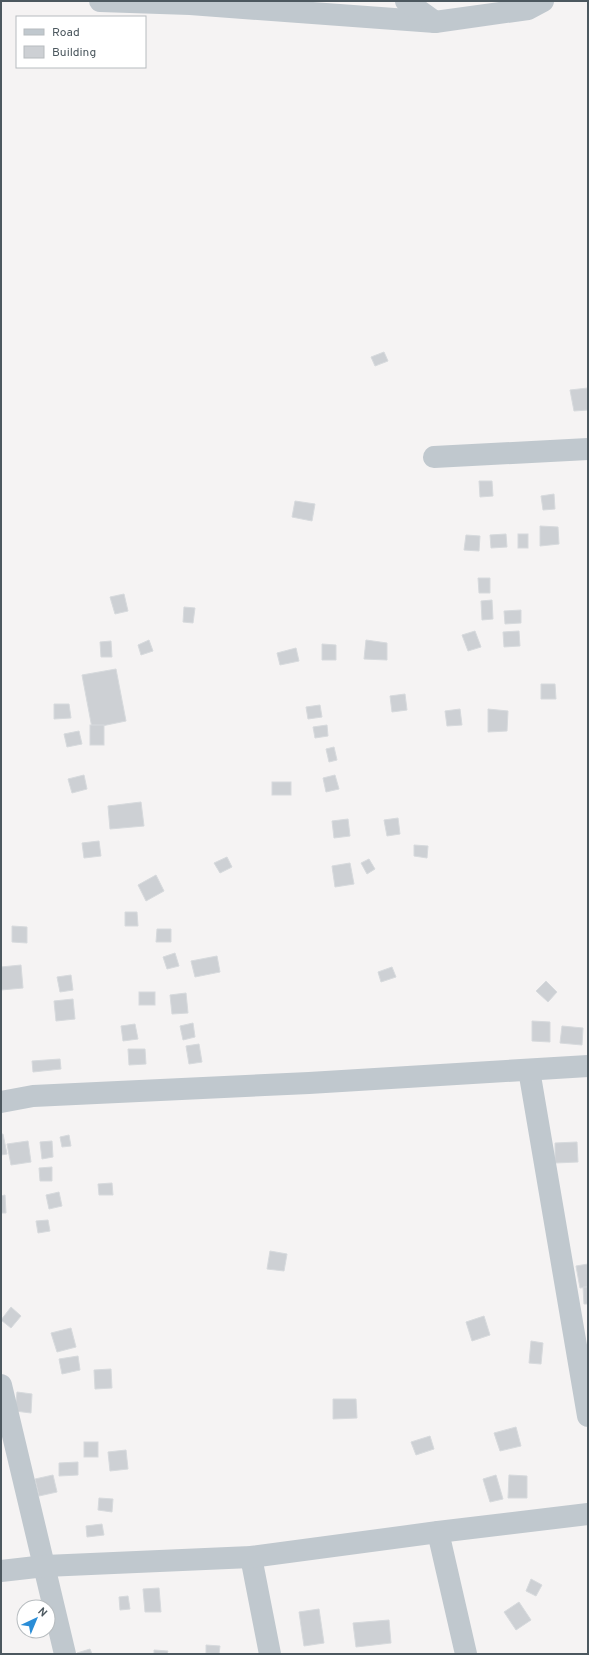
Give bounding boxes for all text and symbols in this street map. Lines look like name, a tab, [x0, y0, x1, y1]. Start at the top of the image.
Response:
legend	[16, 16, 146, 68]
text: Road	[52, 25, 80, 41]
text: Building	[52, 45, 96, 61]
north arrow	[16, 1599, 56, 1639]
text: N	[35, 1605, 50, 1620]

